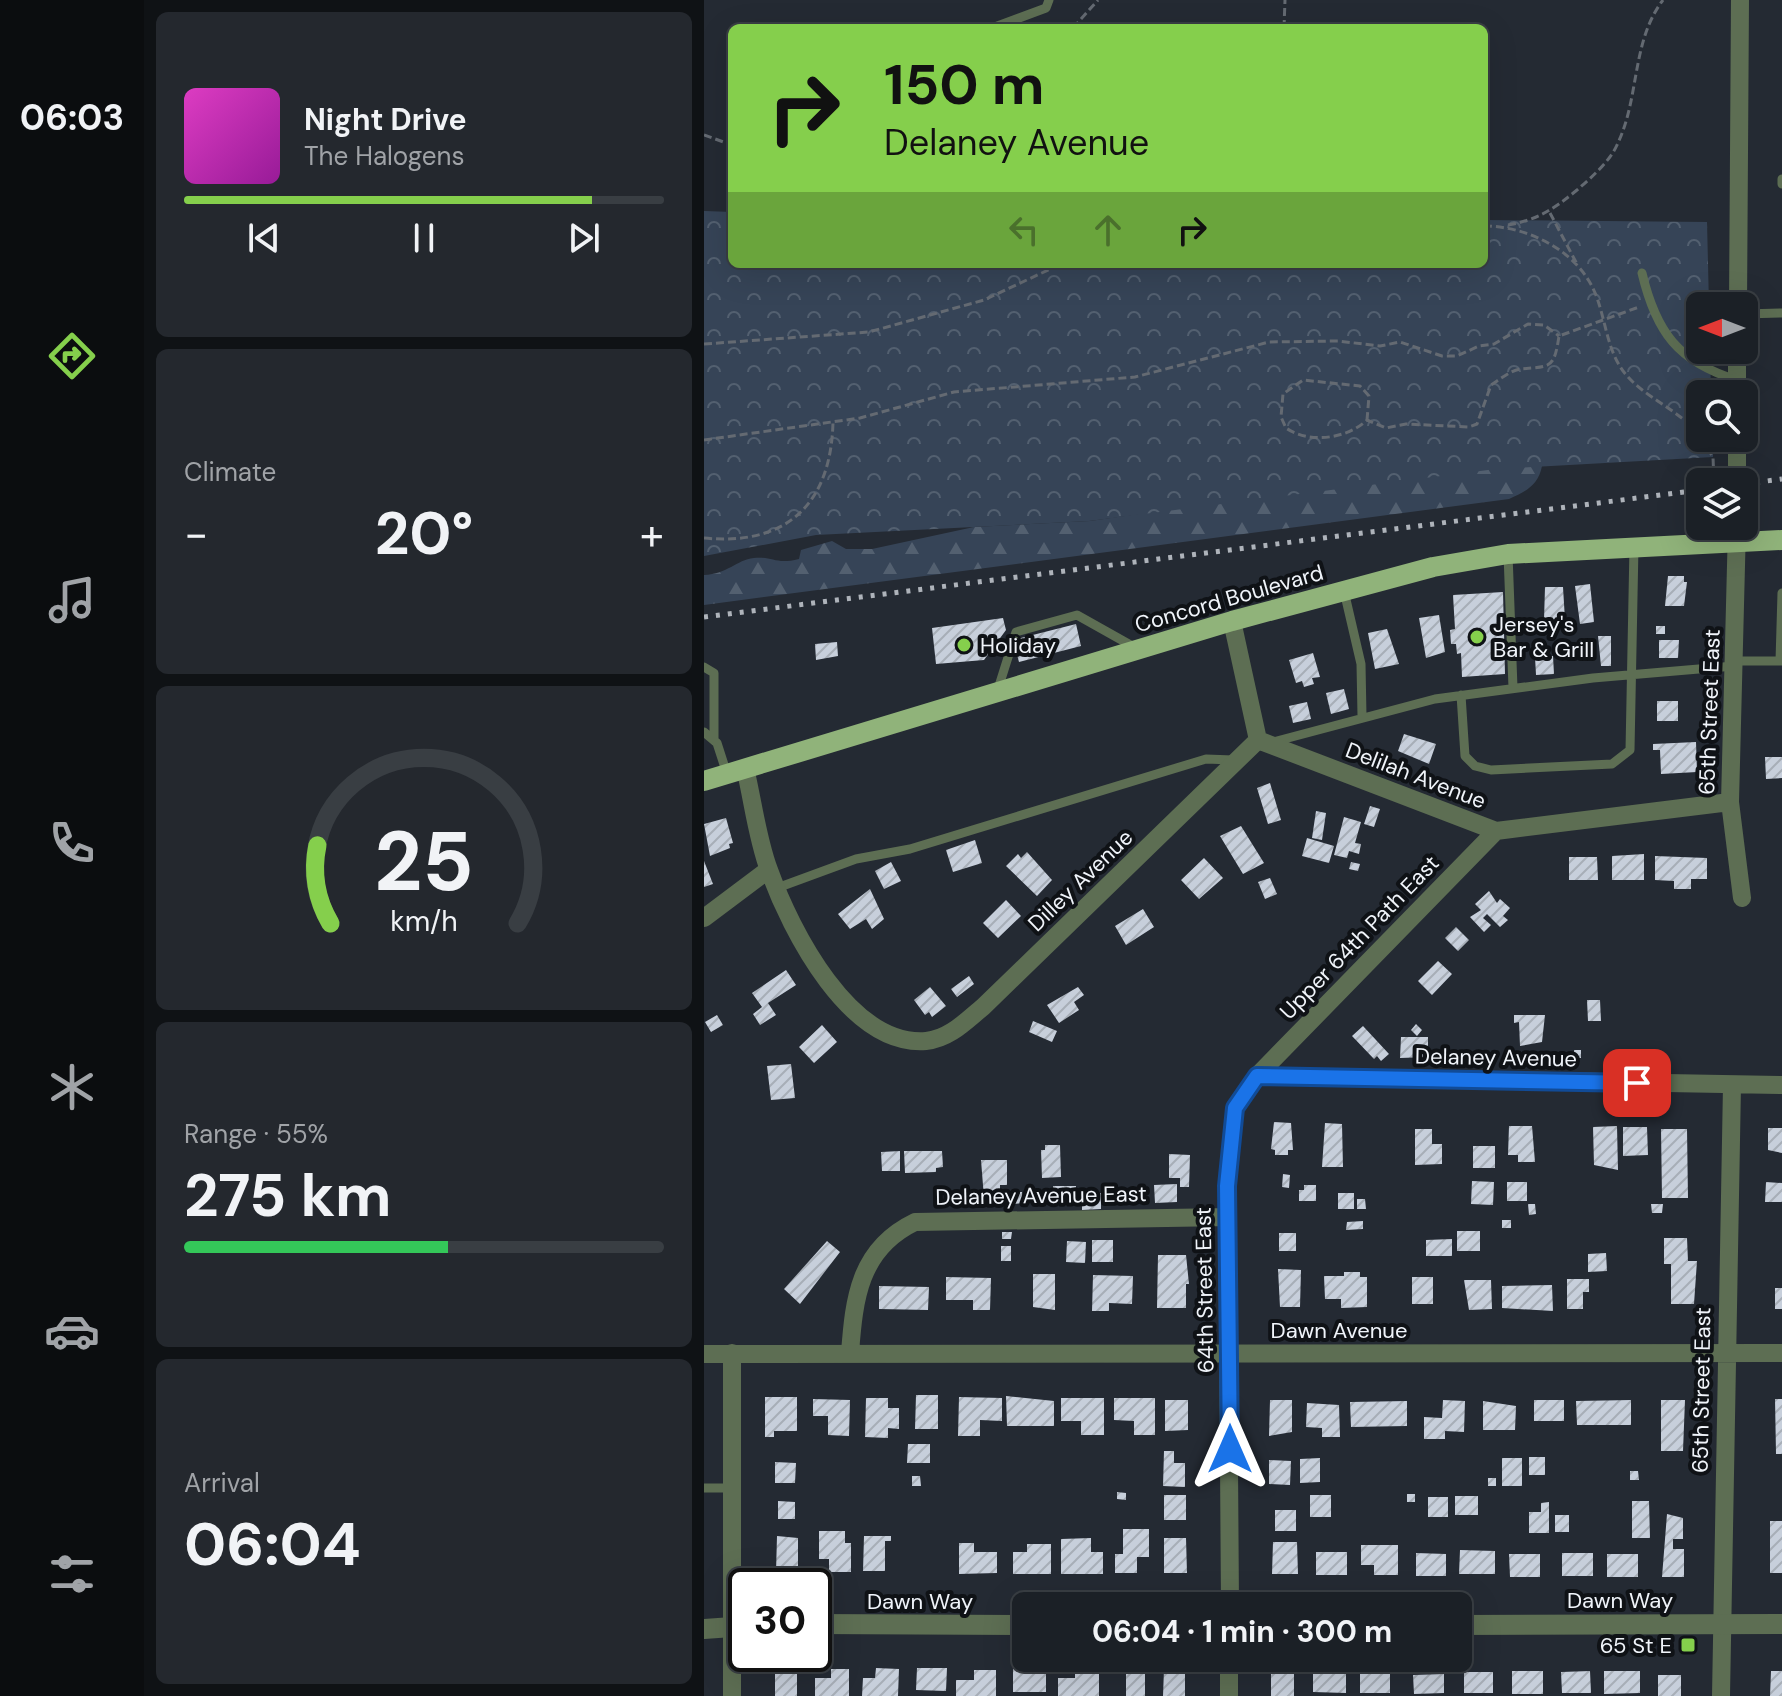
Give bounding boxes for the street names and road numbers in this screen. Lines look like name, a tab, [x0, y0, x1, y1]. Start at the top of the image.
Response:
street label: Concord Boulevard	[1131, 558, 1327, 639]
street label: 65th Street East	[1692, 629, 1727, 795]
street label: Delilah Avenue	[1342, 735, 1490, 816]
street label: Dilley Avenue	[1022, 823, 1139, 938]
street label: Upper 64th Path East	[1273, 849, 1445, 1026]
street label: Delaney Avenue	[1415, 1042, 1577, 1073]
street label: Delaney Avenue East	[935, 1179, 1147, 1212]
street label: 64th Street East	[1189, 1207, 1220, 1373]
street label: 65th Street East	[1686, 1307, 1717, 1473]
street label: Dawn Avenue	[1271, 1316, 1407, 1345]
street label: Dawn Way	[1567, 1586, 1673, 1615]
street label: Dawn Way	[867, 1587, 973, 1616]

